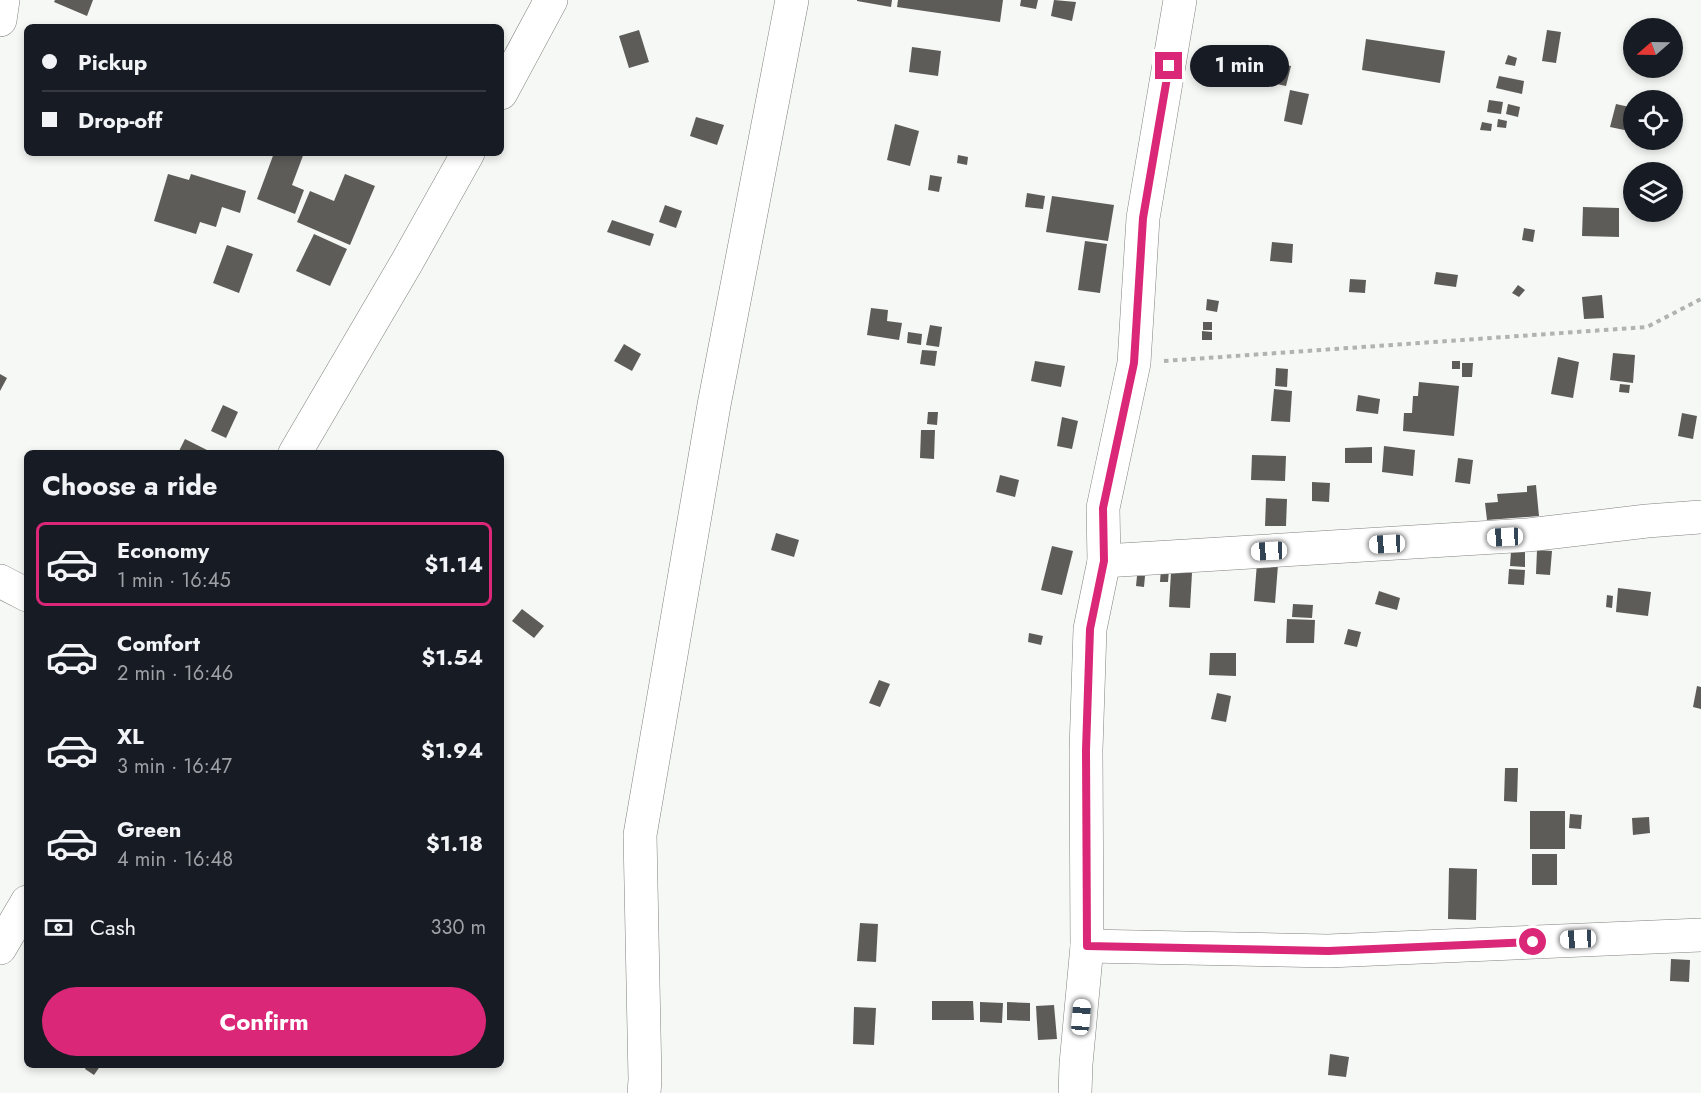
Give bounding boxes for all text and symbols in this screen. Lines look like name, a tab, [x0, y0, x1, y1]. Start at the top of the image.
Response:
north arrow	[1623, 18, 1683, 78]
map controls	[1623, 18, 1683, 222]
callout: 1 min	[1190, 45, 1289, 87]
text: Pickup	[78, 46, 147, 78]
text: 1 min	[1215, 51, 1264, 80]
route end	[1155, 52, 1182, 79]
button: locate	[1623, 90, 1683, 150]
text: Drop-off	[78, 104, 162, 136]
button: layers	[1623, 162, 1683, 222]
text: Choose a ride	[42, 466, 217, 505]
car	[1487, 527, 1523, 547]
text: Economy	[117, 534, 209, 566]
car	[1369, 534, 1405, 554]
icon: car	[45, 537, 99, 591]
car	[1251, 541, 1287, 561]
text: $1.14	[424, 548, 483, 580]
text: 1 min · 16:45	[117, 566, 231, 595]
text: Comfort	[117, 627, 200, 659]
icon: car	[45, 630, 99, 684]
text: $1.54	[421, 641, 483, 673]
text: 2 min · 16:46	[117, 659, 233, 688]
text: XL	[117, 720, 144, 752]
icon: car	[45, 723, 99, 777]
text: $1.94	[421, 734, 483, 766]
text: 3 min · 16:47	[117, 752, 232, 781]
text: Green	[117, 813, 181, 845]
icon: car	[45, 816, 99, 870]
text: $1.18	[426, 827, 483, 859]
text: 4 min · 16:48	[117, 845, 233, 874]
icon: cash	[42, 911, 75, 944]
text: Cash	[90, 911, 136, 943]
text: 330 m	[431, 913, 486, 942]
route start	[1519, 928, 1546, 955]
car	[1560, 929, 1596, 949]
button: Confirm	[42, 987, 486, 1056]
car	[1070, 998, 1092, 1036]

